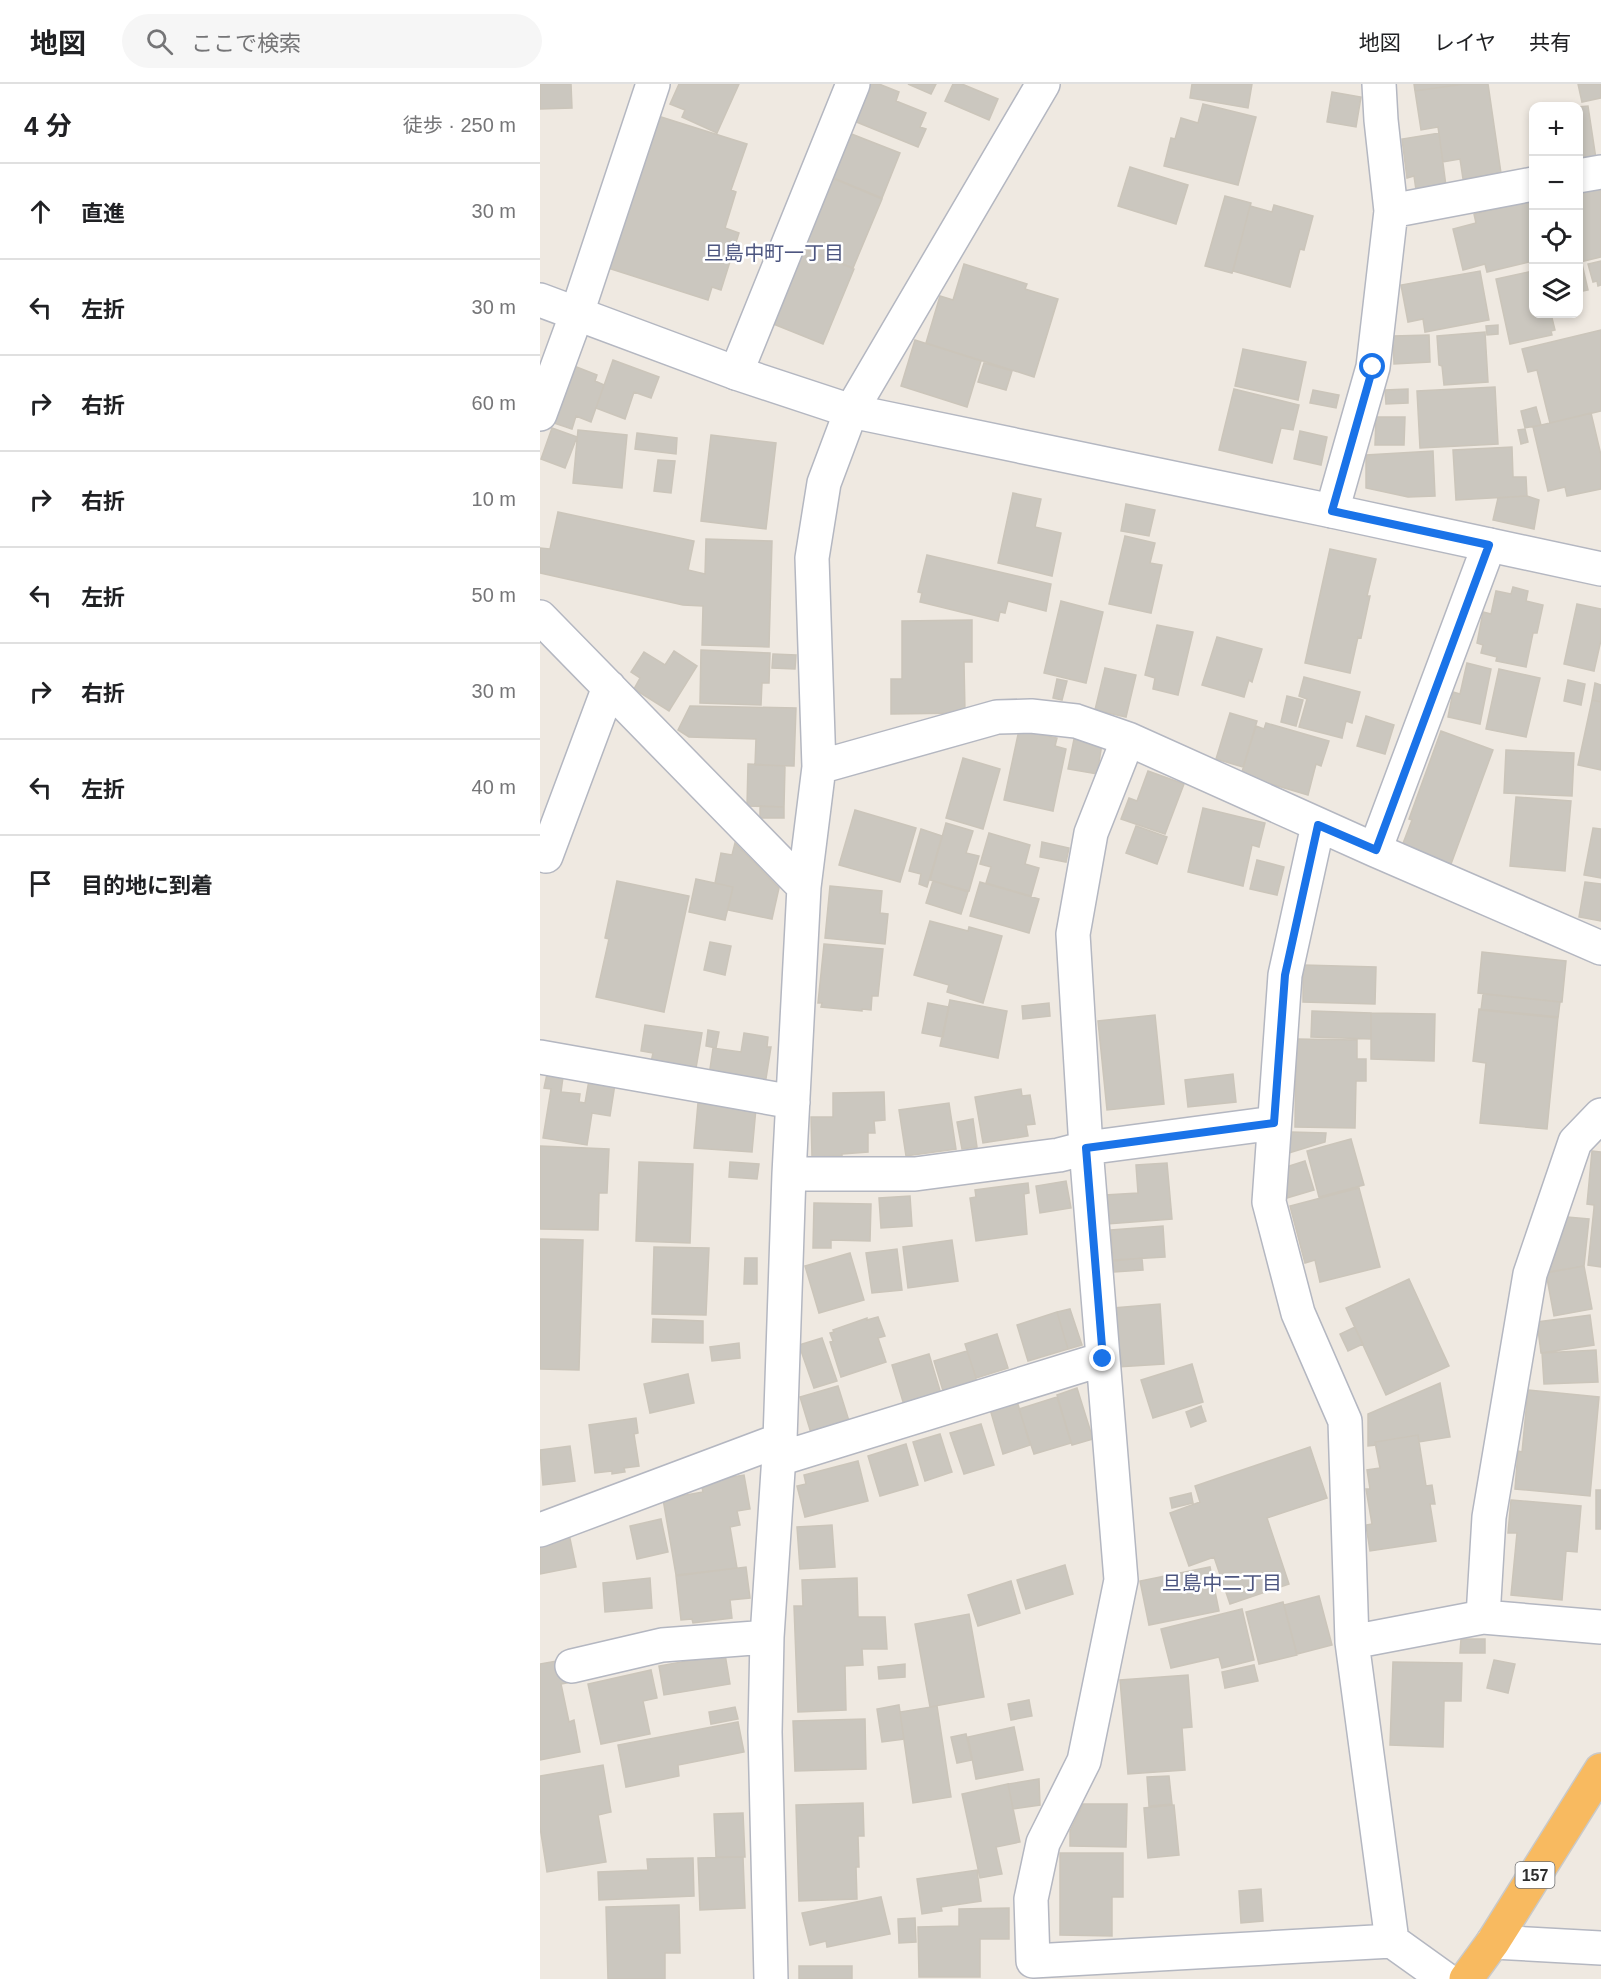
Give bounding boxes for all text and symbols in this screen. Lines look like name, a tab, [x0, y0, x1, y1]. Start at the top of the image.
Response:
search box	[122, 14, 542, 68]
icon: search	[143, 25, 176, 58]
text: 地図	[30, 28, 86, 59]
text: ここで検索	[191, 31, 301, 56]
text: 地図	[1359, 31, 1401, 54]
text: レイヤ	[1434, 31, 1496, 54]
text: 共有	[1529, 31, 1571, 54]
map controls	[1529, 102, 1583, 318]
button: +	[1529, 102, 1583, 156]
text: 4 分	[24, 111, 72, 141]
text: 徒歩 · 250 m	[403, 114, 516, 136]
button: −	[1529, 156, 1583, 210]
icon: ahead	[24, 195, 57, 228]
text: 30 m	[472, 200, 516, 222]
text: 直進	[81, 201, 125, 226]
button: locate	[1529, 210, 1583, 264]
district label: 旦島中町一丁目	[704, 242, 844, 264]
button: layers	[1529, 264, 1583, 318]
icon: left	[24, 291, 57, 324]
text: 30 m	[472, 296, 516, 318]
text: 左折	[81, 297, 125, 322]
route start	[1359, 353, 1385, 379]
icon: right	[24, 387, 57, 420]
text: 60 m	[472, 392, 516, 414]
text: 右折	[81, 393, 125, 418]
icon: right	[24, 483, 57, 516]
text: 10 m	[472, 488, 516, 510]
text: 右折	[81, 489, 125, 514]
icon: left	[24, 579, 57, 612]
text: 50 m	[472, 584, 516, 606]
text: 左折	[81, 585, 125, 610]
icon: right	[24, 675, 57, 708]
text: 30 m	[472, 680, 516, 702]
text: 右折	[81, 681, 125, 706]
icon: left	[24, 771, 57, 804]
text: 40 m	[472, 776, 516, 798]
text: 左折	[81, 777, 125, 802]
icon: arrive	[24, 867, 57, 900]
text: 目的地に到着	[81, 873, 213, 898]
route end	[1089, 1345, 1115, 1371]
district label: 旦島中二丁目	[1162, 1572, 1282, 1594]
road number: 157	[1516, 1862, 1554, 1888]

